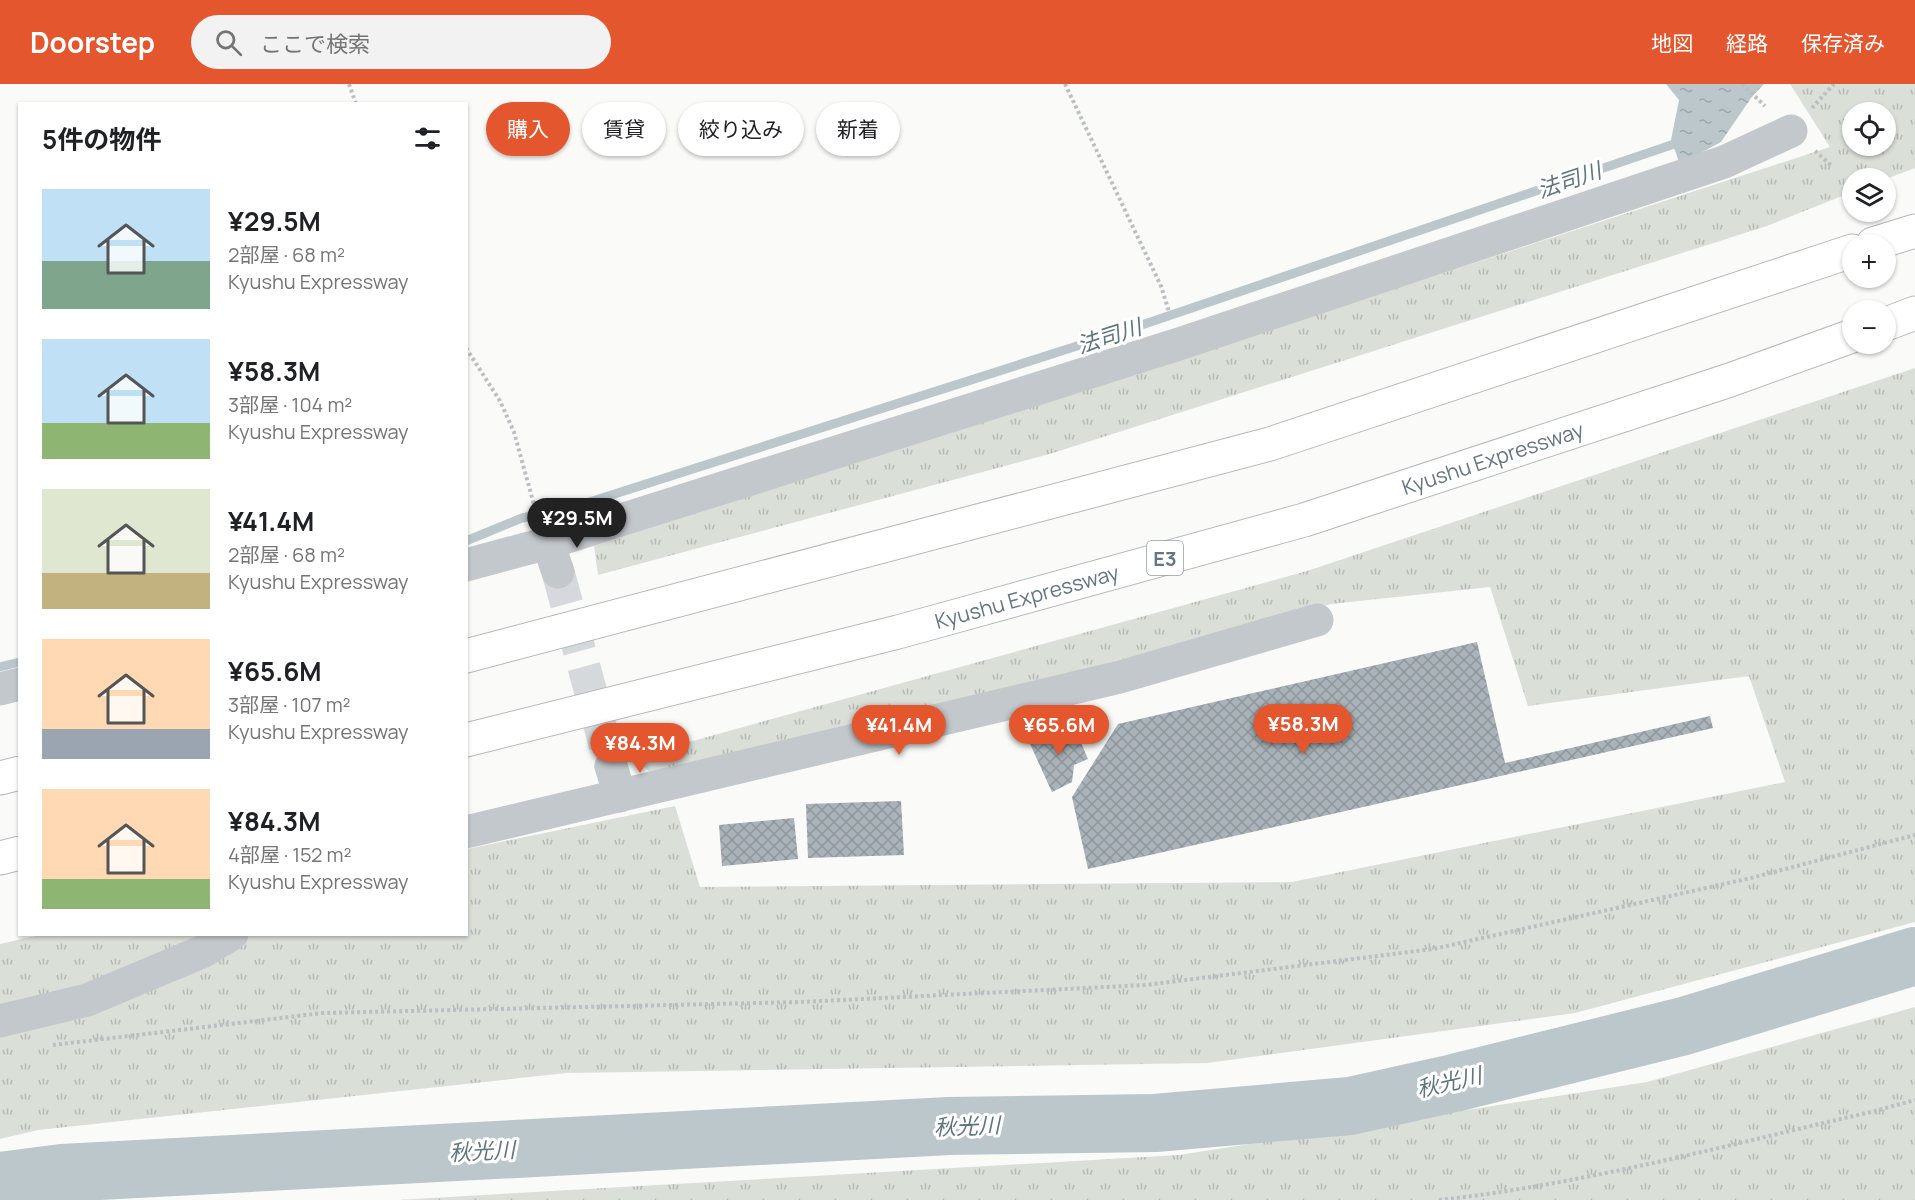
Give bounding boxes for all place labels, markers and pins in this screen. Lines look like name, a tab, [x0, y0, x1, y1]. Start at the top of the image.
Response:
pin: ¥29.5M	[528, 498, 626, 549]
pin: ¥58.3M	[1254, 704, 1352, 755]
pin: ¥41.4M	[850, 705, 948, 756]
pin: ¥65.6M	[1010, 705, 1108, 756]
pin: ¥84.3M	[591, 723, 689, 774]

